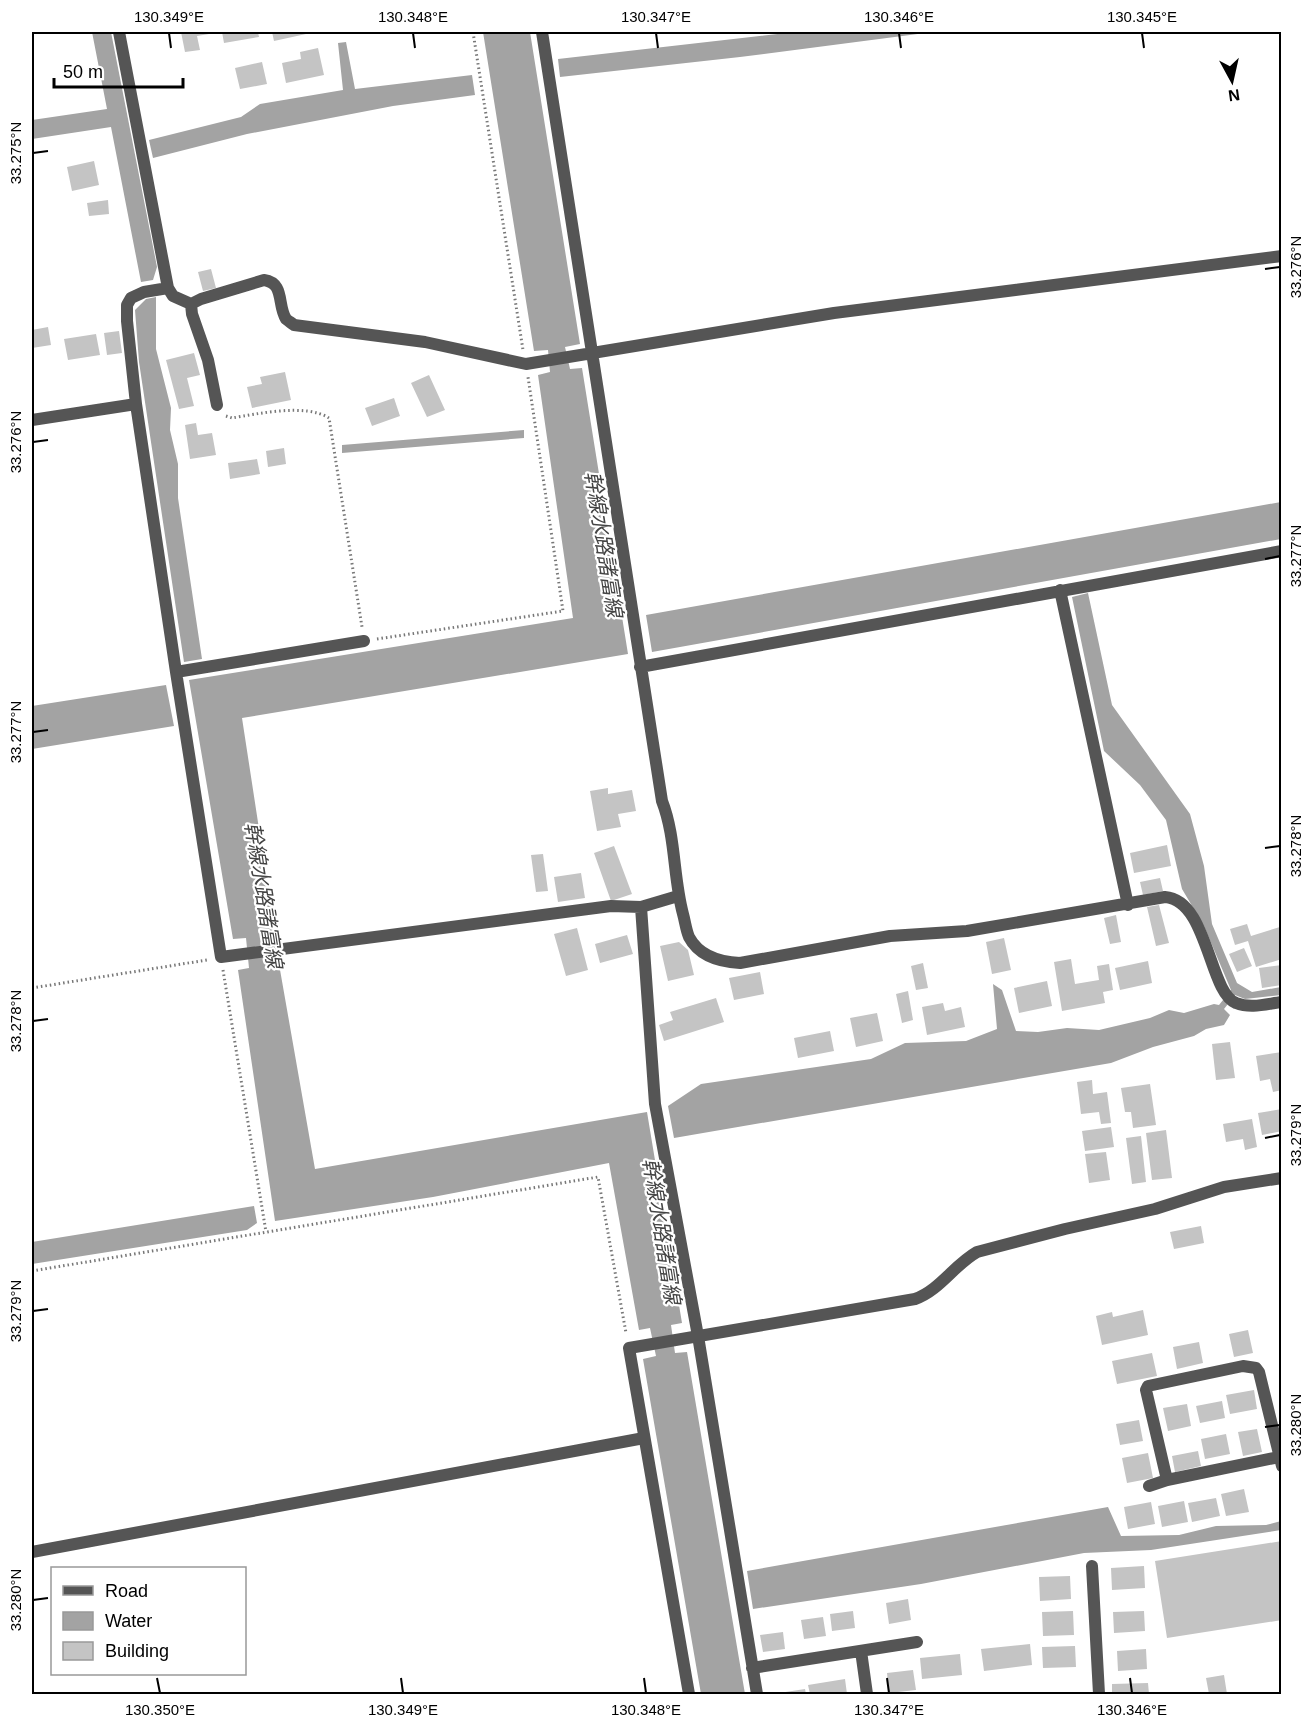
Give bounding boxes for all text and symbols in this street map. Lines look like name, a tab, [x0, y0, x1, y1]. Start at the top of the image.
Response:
text: 130.349°E	[134, 8, 204, 25]
text: 130.348°E	[378, 8, 448, 25]
text: 130.347°E	[621, 8, 691, 25]
text: 130.346°E	[864, 8, 934, 25]
text: 130.345°E	[1107, 8, 1177, 25]
scale bar	[54, 51, 183, 89]
north arrow	[1202, 51, 1262, 111]
text: 50 m	[63, 62, 103, 82]
text: N	[1227, 86, 1241, 105]
text: 33.275°N	[7, 122, 24, 184]
text: 33.276°N	[1287, 236, 1304, 298]
text: 33.276°N	[7, 411, 24, 473]
water label: 幹線水路諸富線	[581, 470, 627, 621]
text: 33.277°N	[1287, 525, 1304, 587]
text: 33.277°N	[7, 701, 24, 763]
text: 33.278°N	[1287, 815, 1304, 877]
water label: 幹線水路諸富線	[241, 821, 287, 972]
text: 33.278°N	[7, 990, 24, 1052]
text: 33.279°N	[1287, 1104, 1304, 1166]
water label: 幹線水路諸富線	[639, 1157, 685, 1308]
text: 33.279°N	[7, 1280, 24, 1342]
text: 33.280°N	[1287, 1394, 1304, 1456]
legend	[51, 1567, 246, 1675]
text: 33.280°N	[7, 1569, 24, 1631]
text: Road	[105, 1581, 148, 1601]
text: Water	[105, 1611, 152, 1631]
text: Building	[105, 1641, 169, 1661]
text: 130.350°E	[125, 1701, 195, 1718]
text: 130.349°E	[368, 1701, 438, 1718]
text: 130.348°E	[611, 1701, 681, 1718]
text: 130.347°E	[854, 1701, 924, 1718]
text: 130.346°E	[1097, 1701, 1167, 1718]

